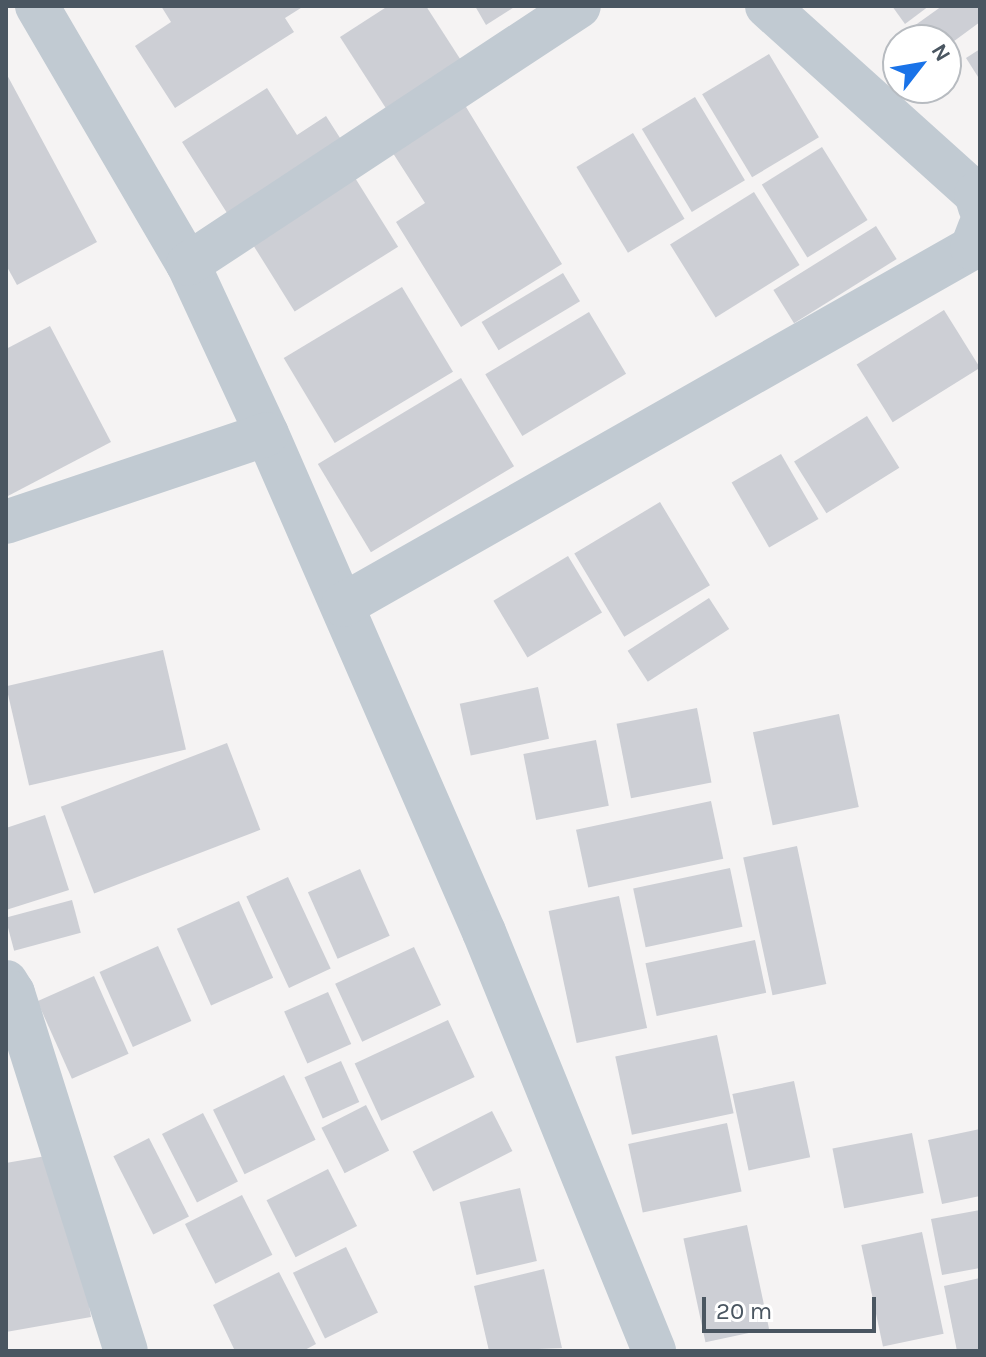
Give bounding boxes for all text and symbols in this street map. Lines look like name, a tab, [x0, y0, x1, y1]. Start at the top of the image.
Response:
north arrow	[882, 24, 962, 104]
text: N	[926, 39, 956, 66]
scale bar	[706, 1281, 880, 1331]
text: 20 m	[716, 1297, 772, 1325]

